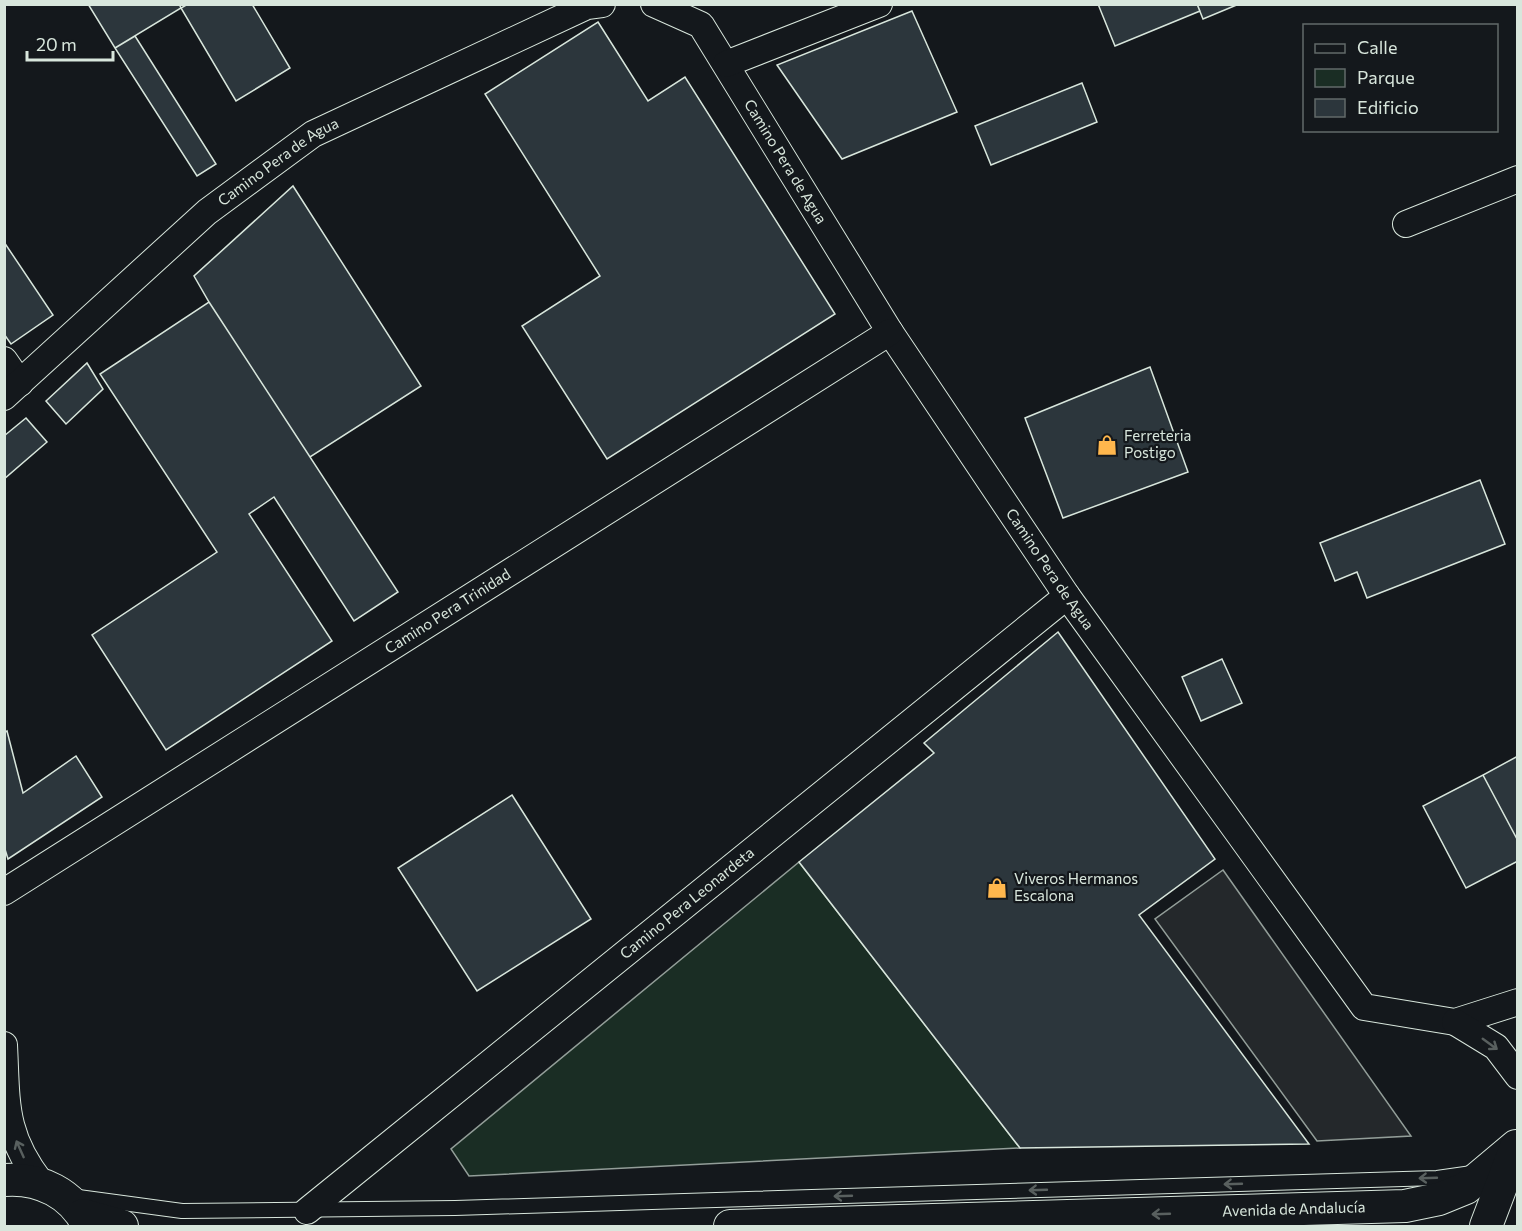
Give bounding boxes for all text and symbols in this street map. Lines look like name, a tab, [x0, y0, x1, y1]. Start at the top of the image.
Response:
scale bar	[27, 24, 112, 62]
legend	[1303, 24, 1498, 132]
text: 20 m	[36, 33, 77, 55]
text: Calle	[1357, 36, 1397, 58]
text: Parque	[1357, 66, 1415, 88]
street label: Camino Pera de Agua	[741, 96, 831, 227]
text: Edificio	[1357, 96, 1419, 118]
street label: Camino Pera de Agua	[214, 113, 341, 209]
place label: Ferreteria Postigo	[1124, 426, 1191, 461]
shop icon: Ferreteria Postigo	[1095, 433, 1119, 457]
street label: Camino Pera de Agua	[1003, 505, 1098, 633]
street label: Camino Pera Trinidad	[381, 564, 513, 657]
street label: Camino Pera Leonardeta	[616, 843, 757, 962]
place label: Viveros Hermanos Escalona	[1014, 869, 1138, 904]
shop icon: Viveros Hermanos Escalona	[985, 876, 1009, 900]
one-way arrow	[1482, 1038, 1498, 1050]
one-way arrow	[13, 1141, 25, 1159]
one-way arrow	[1418, 1172, 1438, 1183]
one-way arrow	[1223, 1178, 1243, 1189]
one-way arrow	[1028, 1184, 1048, 1196]
one-way arrow	[834, 1190, 853, 1202]
street label: Avenida de Andalucía	[1222, 1197, 1366, 1219]
one-way arrow	[1152, 1209, 1172, 1220]

